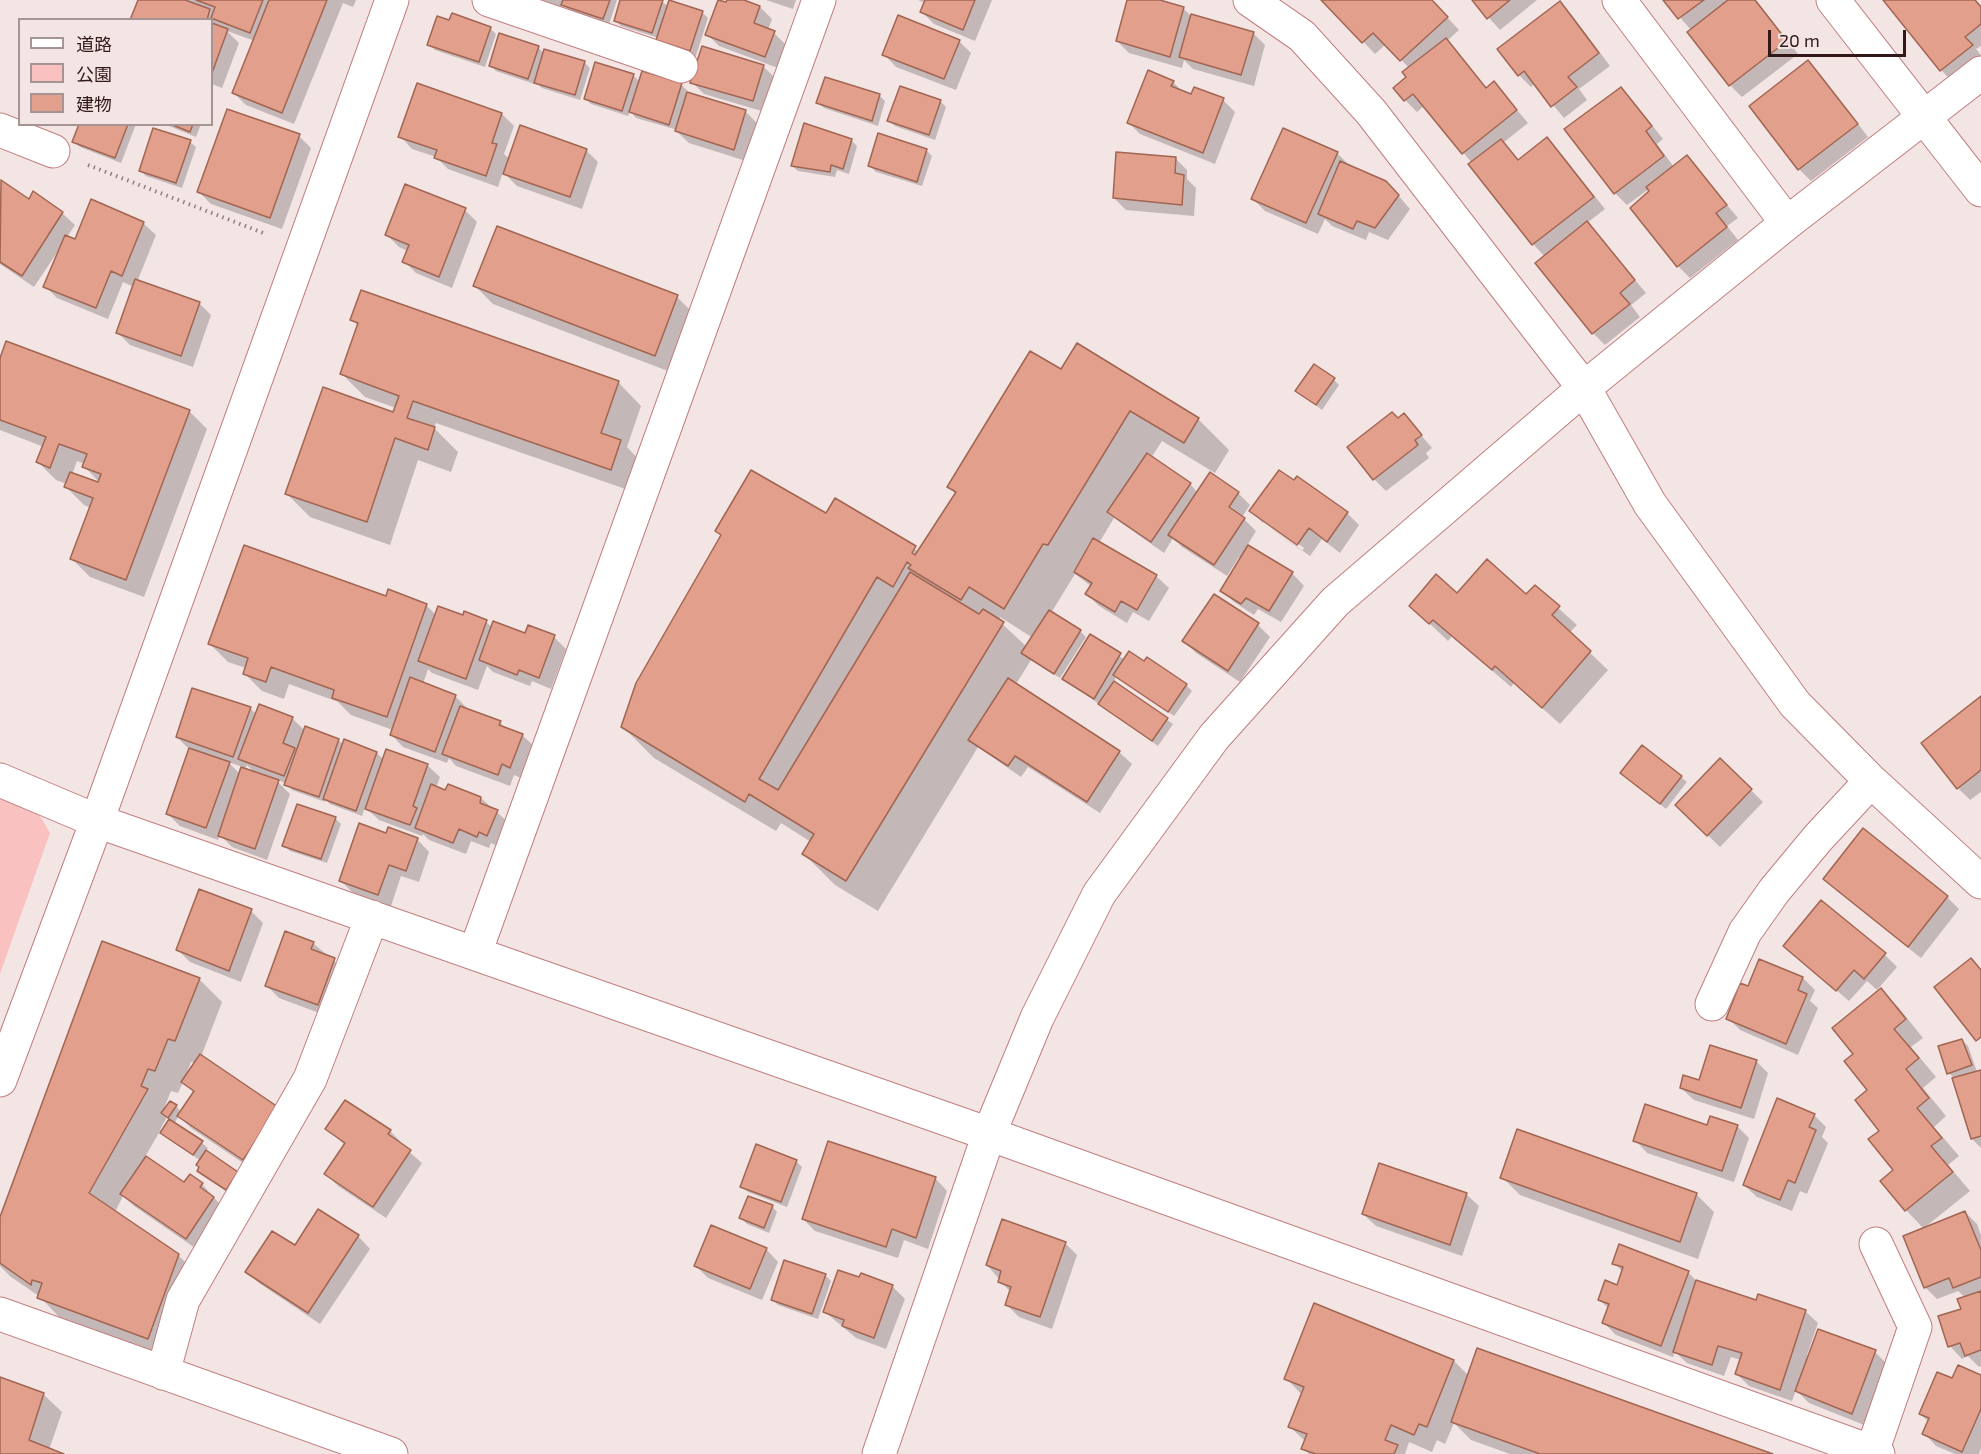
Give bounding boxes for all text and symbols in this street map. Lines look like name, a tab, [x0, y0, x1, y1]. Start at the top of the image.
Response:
legend	[18, 18, 213, 126]
scale bar	[1771, 18, 1909, 56]
text: 20 m	[1779, 29, 1820, 51]
text: 道路	[76, 33, 112, 55]
text: 公園	[76, 63, 112, 85]
text: 建物	[76, 93, 112, 115]

